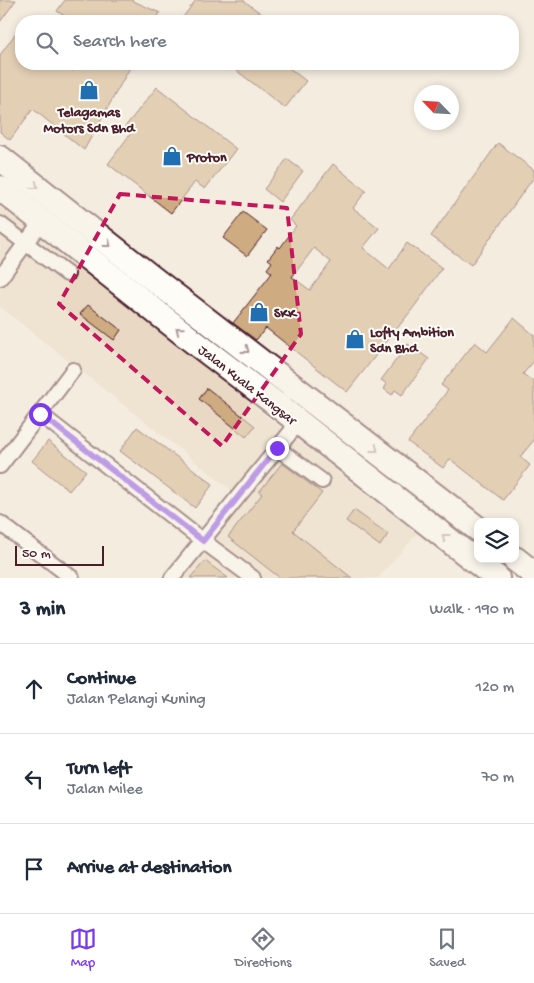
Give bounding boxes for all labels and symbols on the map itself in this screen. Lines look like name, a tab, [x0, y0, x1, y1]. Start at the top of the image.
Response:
shop icon: Telagamas Motors Sdn Bhd	[78, 79, 100, 101]
north arrow	[414, 85, 459, 130]
place label: Telagamas Motors Sdn Bhd	[44, 105, 136, 138]
shop icon: Proton	[161, 145, 183, 167]
place label: Proton	[186, 150, 227, 167]
one-way arrow	[29, 180, 38, 188]
one-way arrow	[102, 238, 111, 246]
shop icon: SKK	[248, 301, 270, 323]
place label: SKK	[274, 306, 298, 323]
place label: Lofty Ambition Sdn Bhd	[370, 325, 454, 358]
one-way arrow	[175, 327, 184, 336]
shop icon: Lofty Ambition Sdn Bhd	[344, 328, 366, 350]
street label: Jalan Kuala Kangsar	[194, 342, 300, 430]
one-way arrow	[240, 345, 249, 353]
route start	[29, 403, 52, 426]
route end	[266, 437, 289, 460]
one-way arrow	[369, 444, 378, 452]
one-way arrow	[442, 535, 451, 543]
scale bar	[15, 543, 104, 566]

